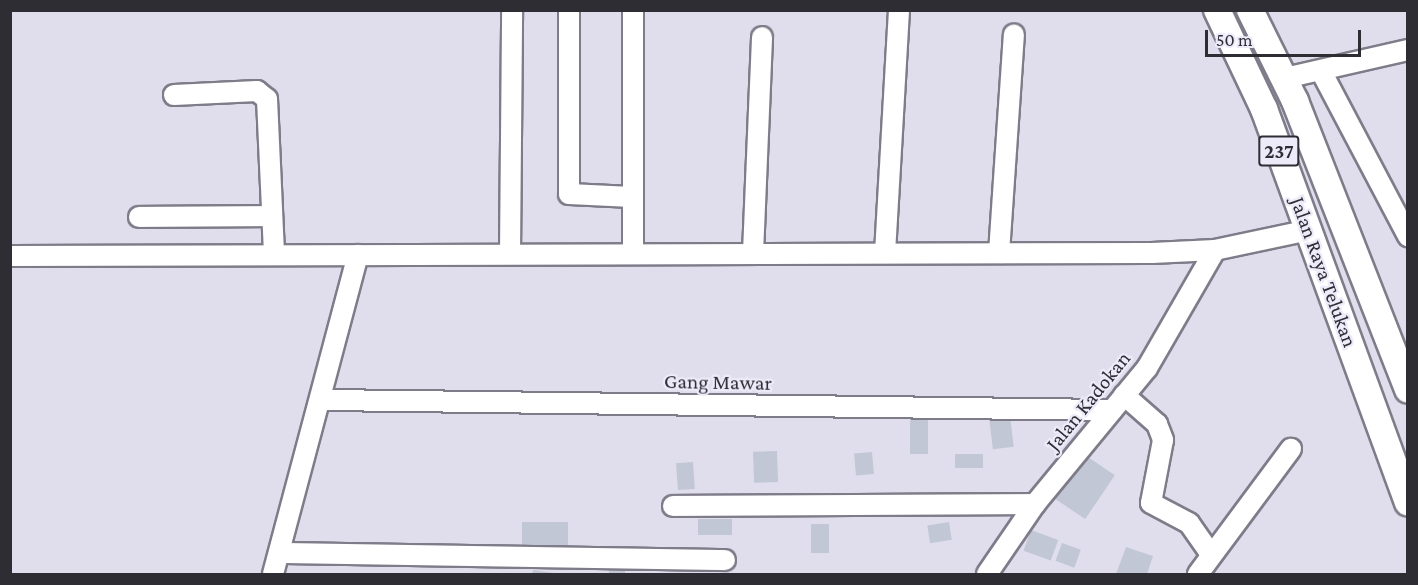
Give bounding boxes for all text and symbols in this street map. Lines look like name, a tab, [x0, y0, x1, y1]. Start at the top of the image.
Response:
scale bar	[1208, 18, 1364, 56]
text: 50 m	[1216, 30, 1253, 50]
road number: 237	[1258, 134, 1300, 168]
street label: Jalan Raya Telukan	[1285, 193, 1363, 351]
street label: Jalan Kadokan	[1040, 346, 1136, 456]
street label: Gang Mawar	[664, 368, 772, 396]

